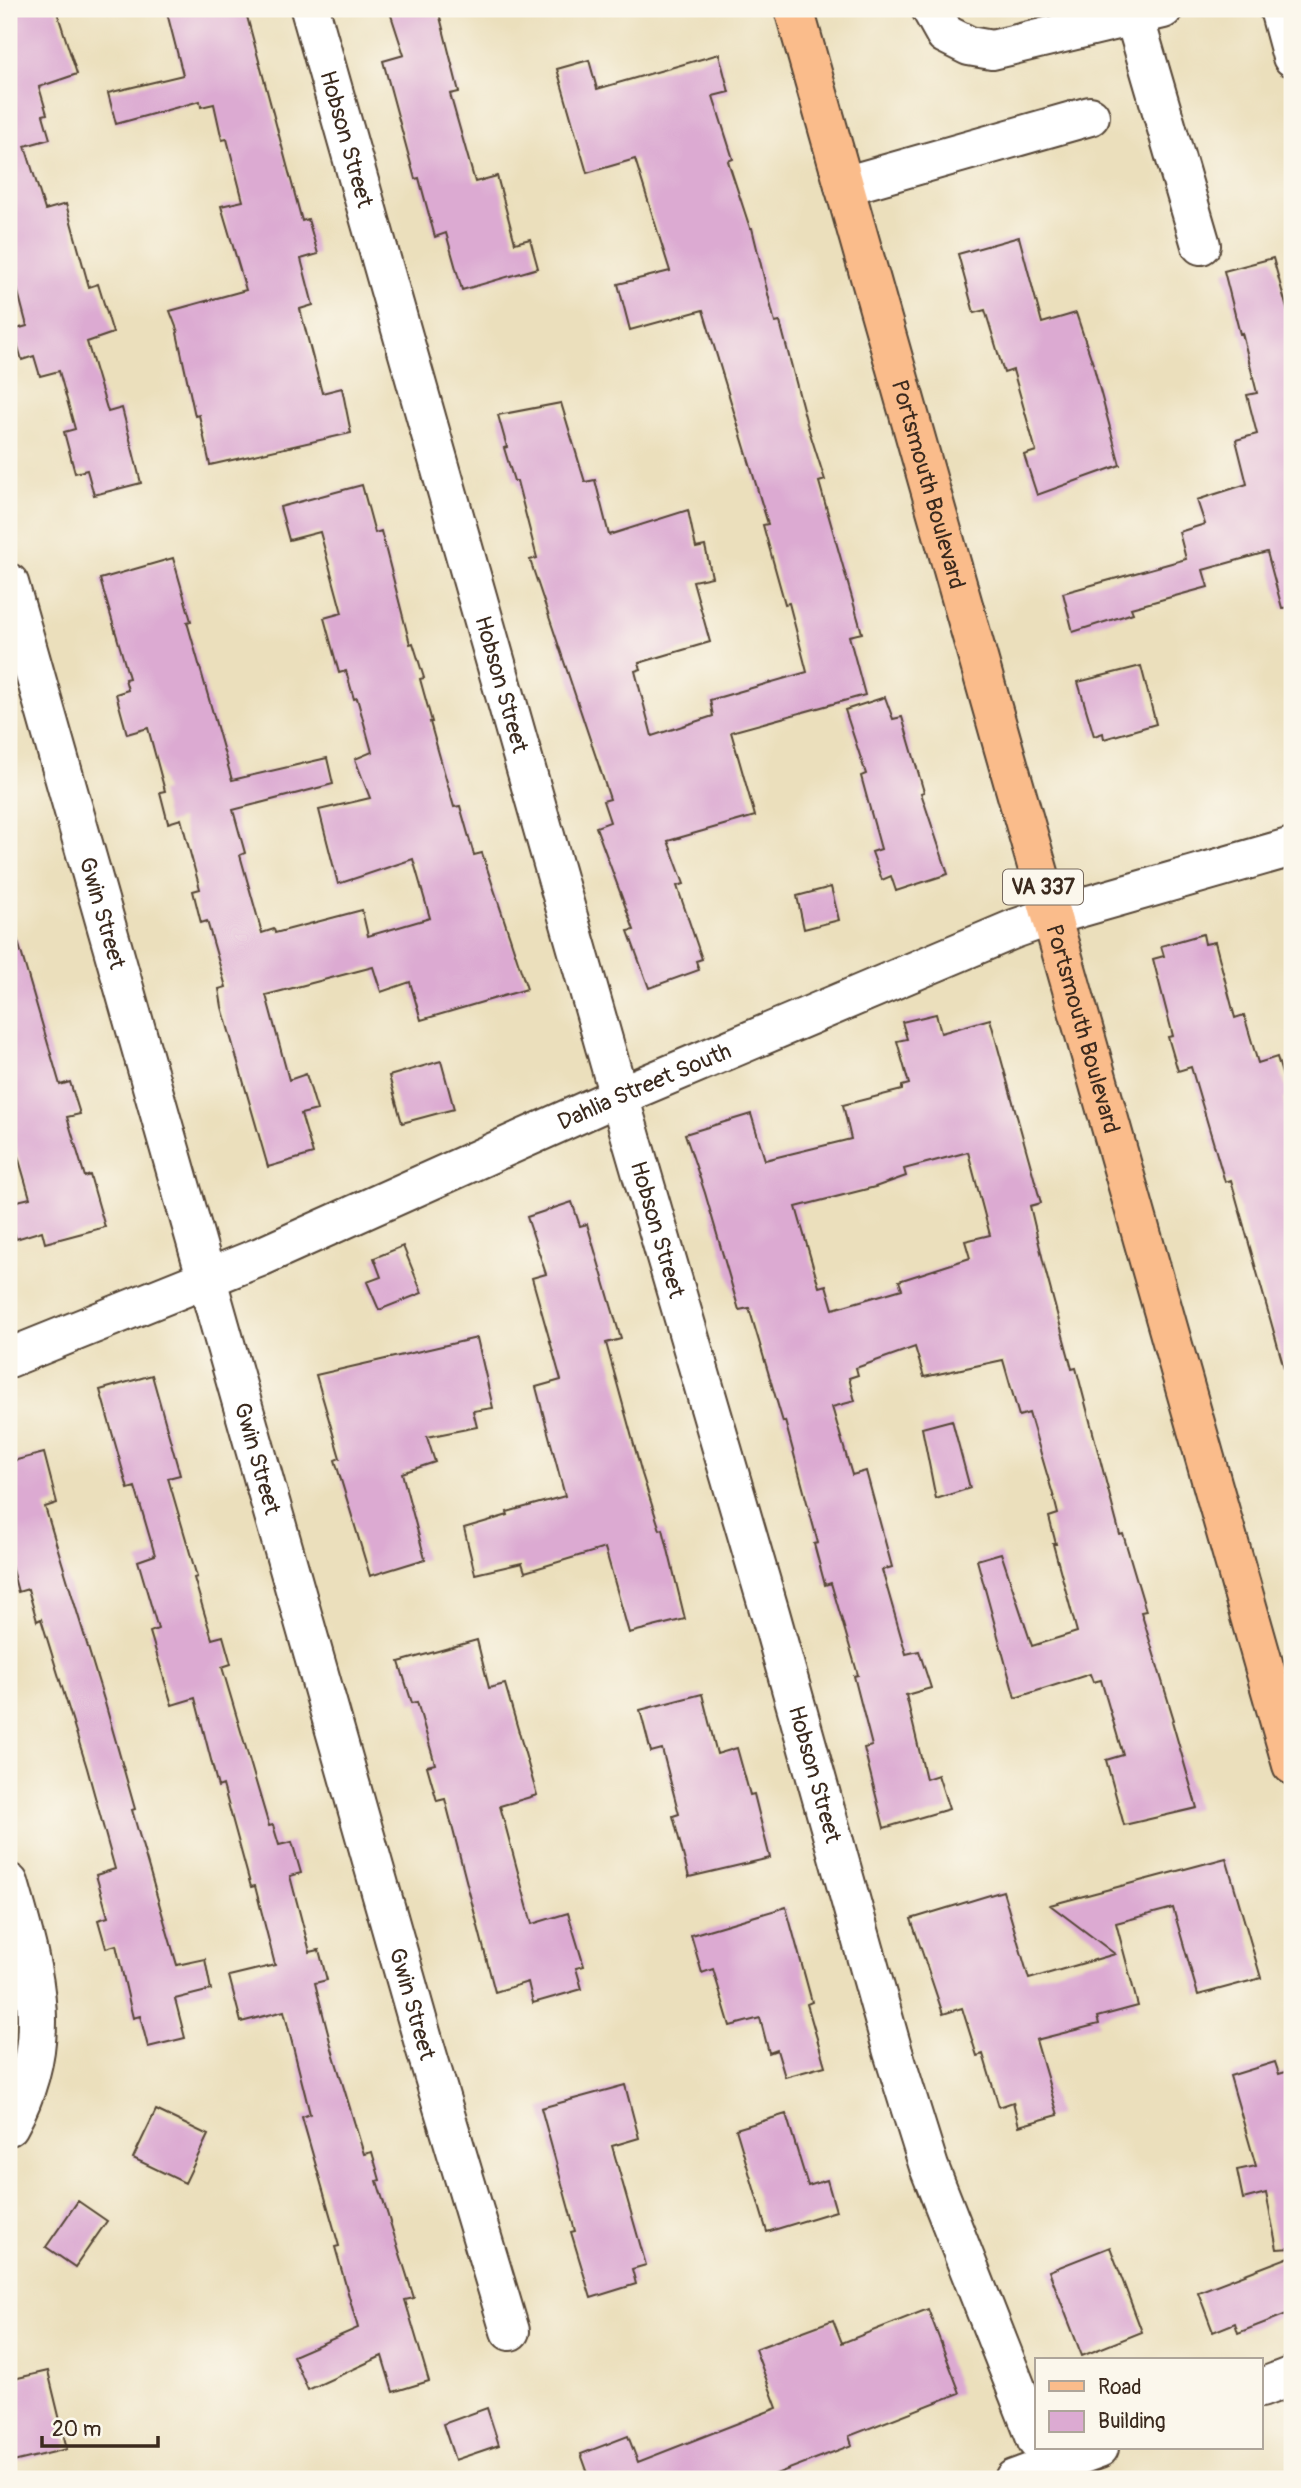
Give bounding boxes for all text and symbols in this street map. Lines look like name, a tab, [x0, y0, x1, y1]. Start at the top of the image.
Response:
street label: Hobson Street	[313, 67, 380, 212]
street label: Portsmouth Boulevard	[885, 376, 972, 592]
street label: Hobson Street	[468, 613, 535, 757]
street label: Gwin Street	[73, 854, 132, 973]
road number: VA 337	[1003, 870, 1083, 904]
street label: Portsmouth Boulevard	[1039, 921, 1126, 1137]
street label: Dahlia Street South	[553, 1036, 735, 1137]
street label: Hobson Street	[624, 1158, 691, 1302]
street label: Gwin Street	[228, 1399, 287, 1519]
street label: Hobson Street	[782, 1702, 848, 1847]
street label: Gwin Street	[383, 1945, 442, 2064]
legend	[1035, 2358, 1262, 2450]
text: Road	[1098, 2374, 1142, 2401]
scale bar	[42, 2404, 158, 2448]
text: Building	[1098, 2408, 1165, 2435]
text: 20 m	[52, 2416, 101, 2443]

